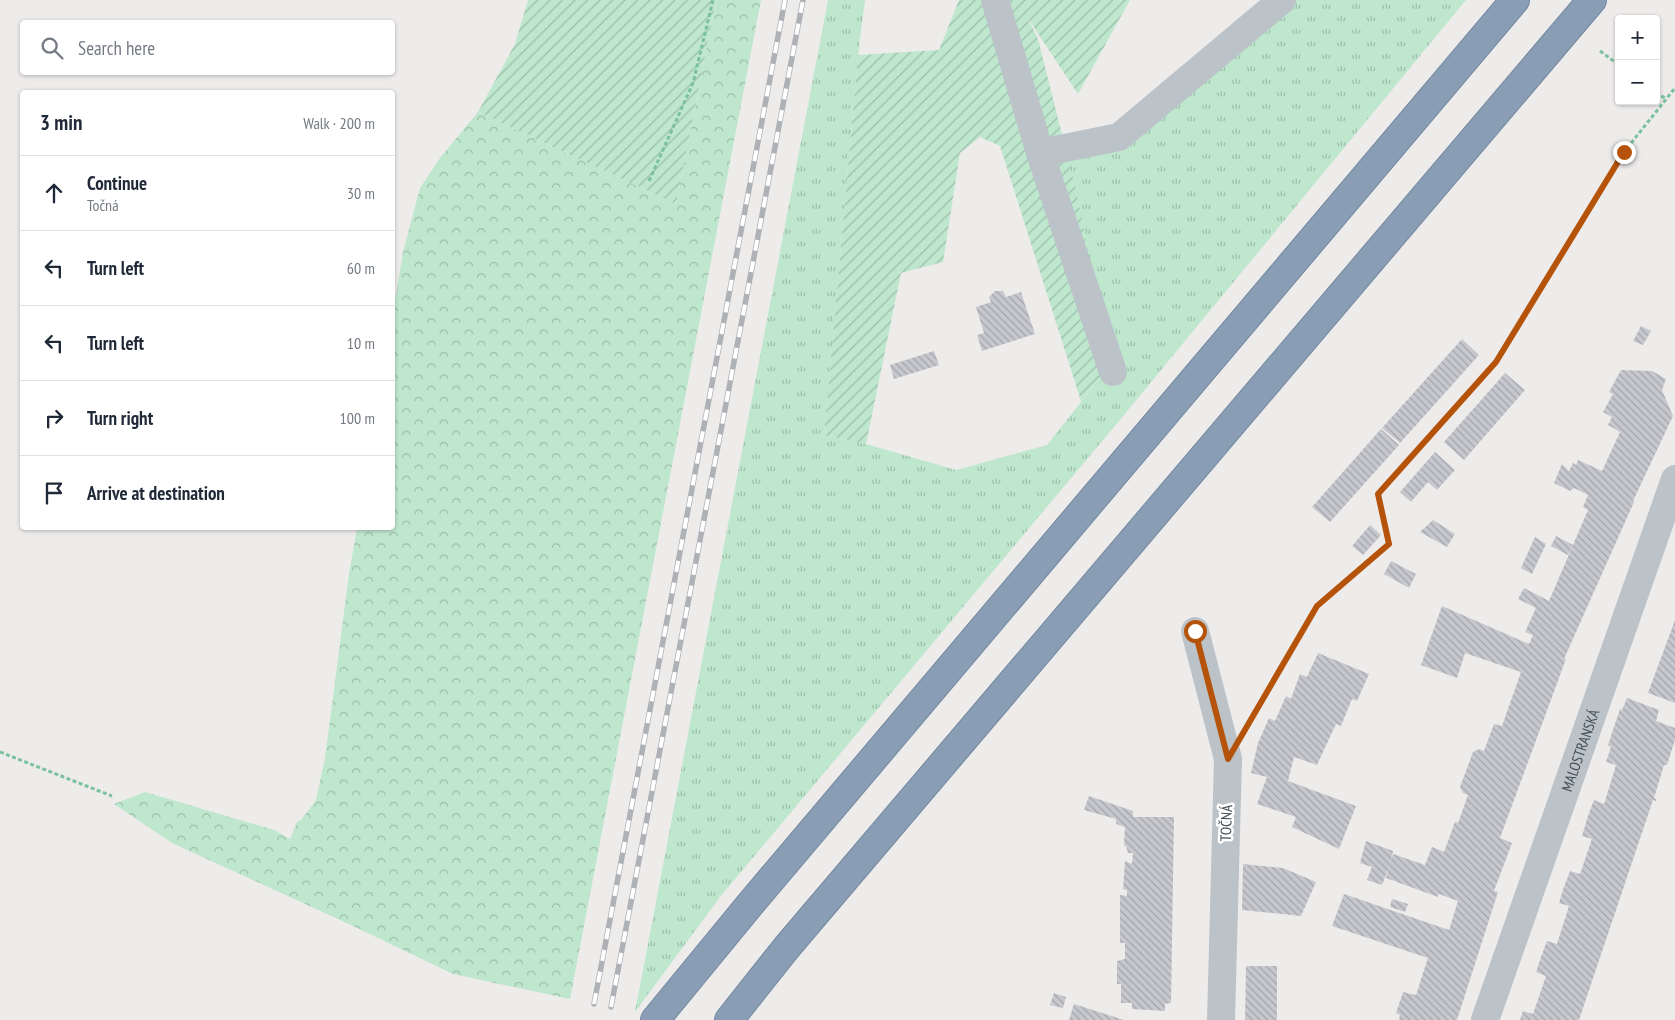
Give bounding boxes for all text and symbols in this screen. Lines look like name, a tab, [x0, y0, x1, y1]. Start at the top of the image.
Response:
map controls	[1615, 15, 1660, 105]
button: +	[1615, 15, 1660, 60]
search box	[20, 20, 395, 75]
icon: search	[38, 34, 66, 62]
text: Search here	[78, 36, 155, 60]
button: −	[1615, 60, 1660, 105]
text: 3 min	[40, 109, 82, 136]
text: Walk · 200 m	[303, 113, 375, 133]
route end	[1613, 141, 1636, 164]
text: Continue	[87, 171, 147, 195]
icon: ahead	[40, 179, 68, 207]
text: 30 m	[347, 183, 375, 203]
text: Točná	[87, 195, 119, 215]
icon: left	[40, 254, 68, 282]
text: Turn left	[87, 256, 144, 280]
text: 60 m	[347, 258, 375, 278]
icon: left	[40, 329, 68, 357]
text: Turn left	[87, 331, 144, 355]
text: 10 m	[347, 333, 375, 353]
icon: right	[40, 404, 68, 432]
text: Turn right	[87, 406, 153, 430]
text: 100 m	[340, 408, 375, 428]
icon: arrive	[40, 479, 68, 507]
text: Arrive at destination	[87, 481, 225, 505]
route start	[1184, 620, 1207, 643]
street label: MALOSTRANSKÁ	[1557, 706, 1603, 794]
street label: TOČNÁ	[1216, 804, 1236, 842]

